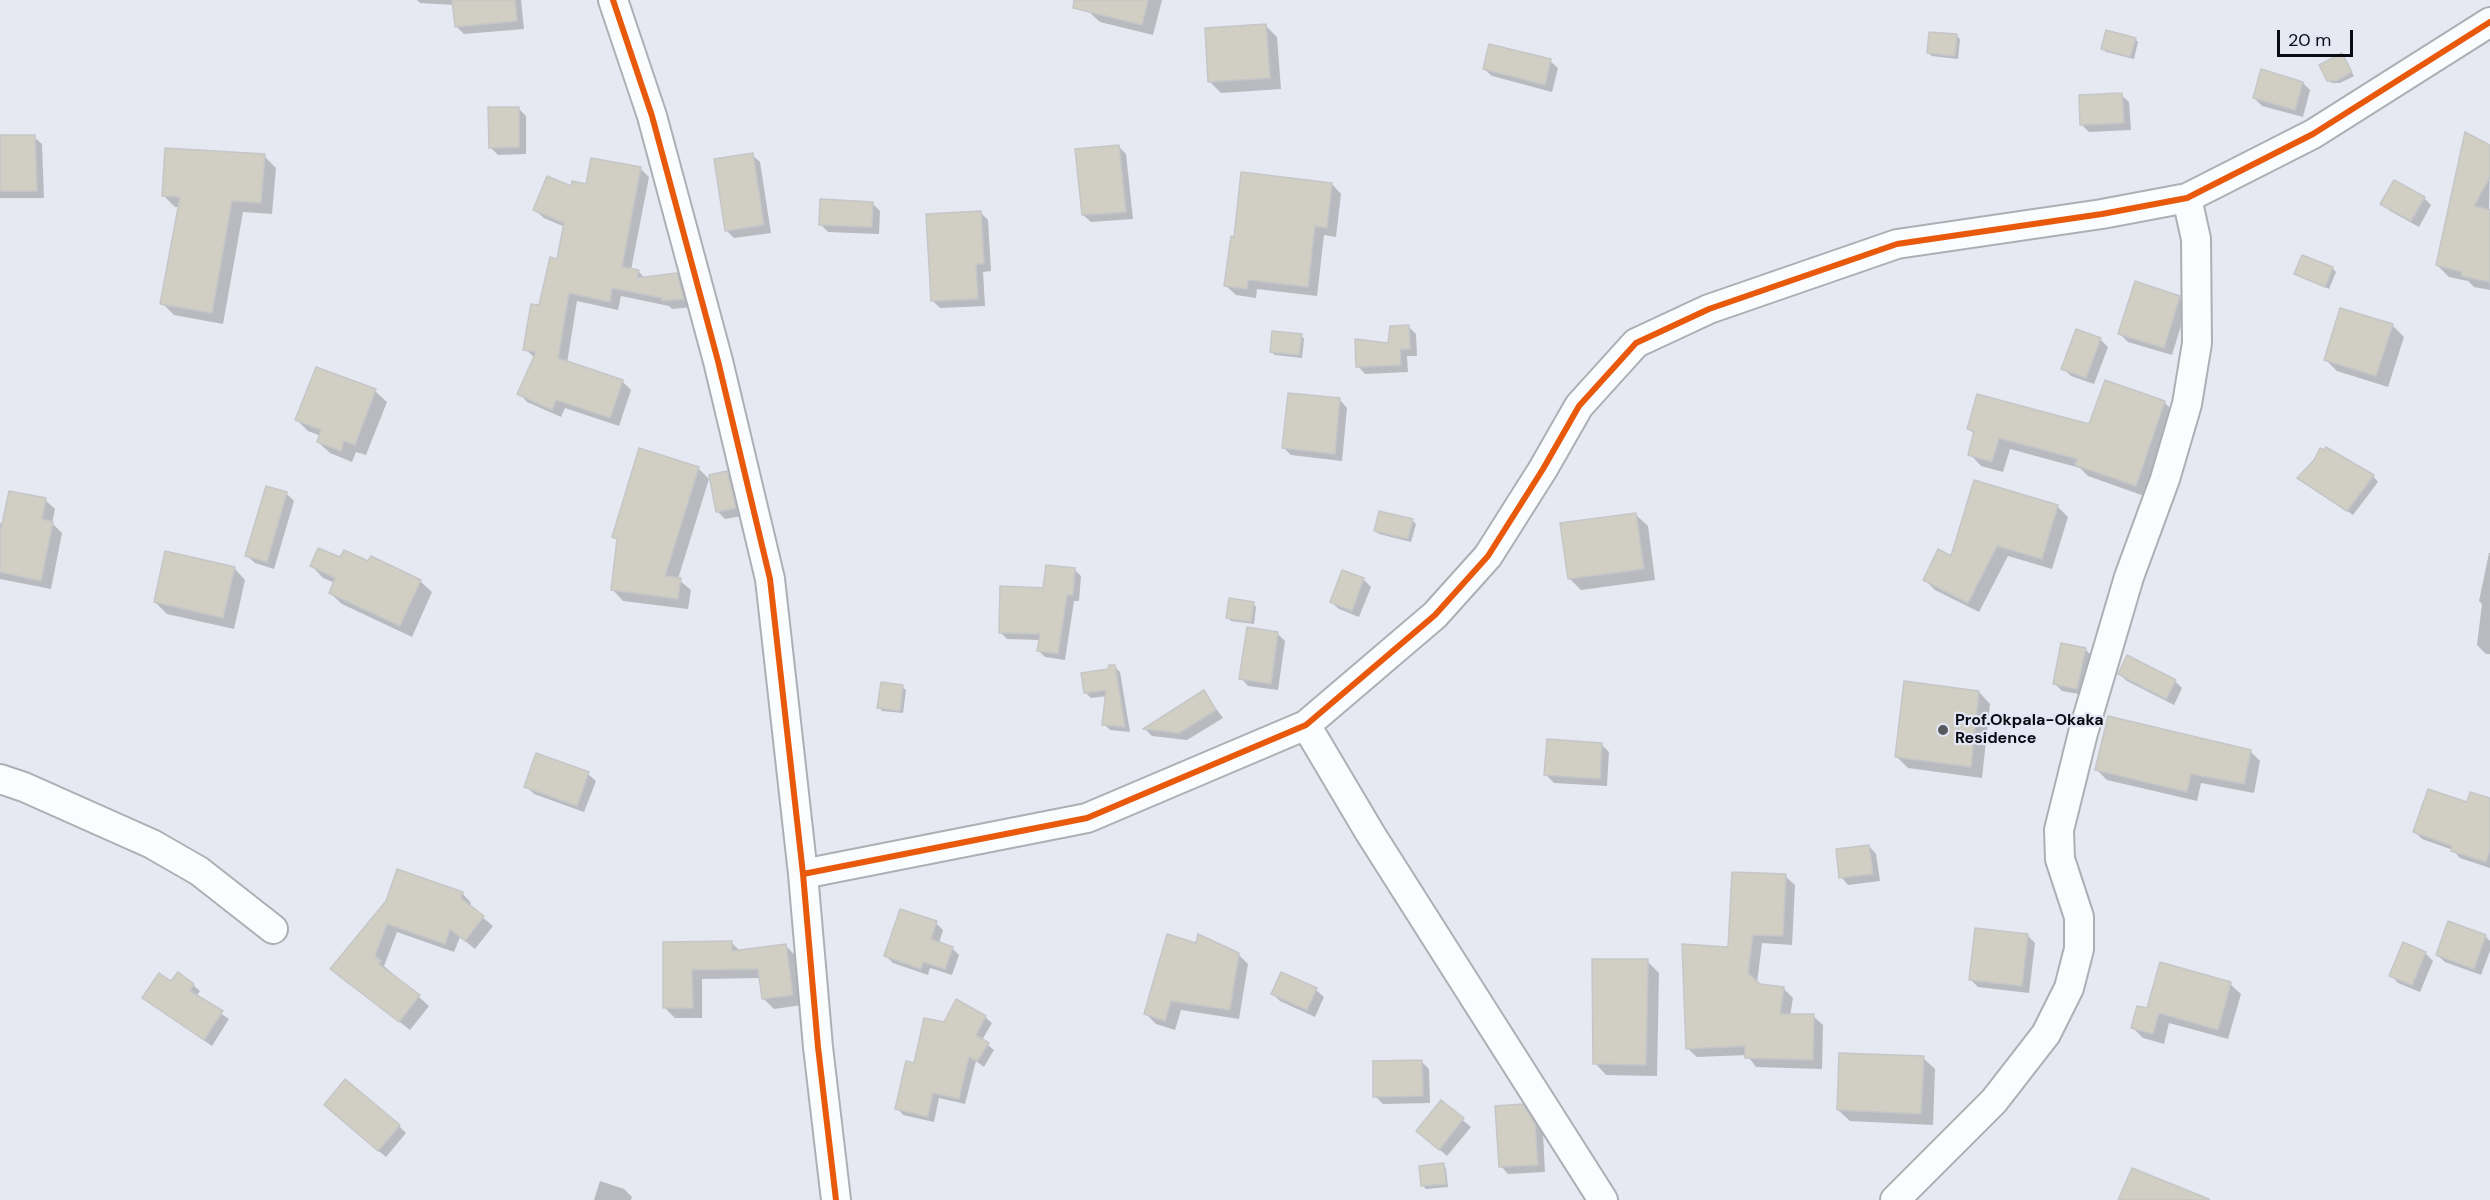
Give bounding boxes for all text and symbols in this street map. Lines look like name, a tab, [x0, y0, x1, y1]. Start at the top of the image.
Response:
scale bar	[2280, 18, 2356, 56]
text: 20 m	[2288, 28, 2331, 52]
place label: Prof.Okpala-Okaka Residence	[1955, 711, 2104, 749]
marker: Prof.Okpala-Okaka Residence	[1936, 723, 1950, 737]

